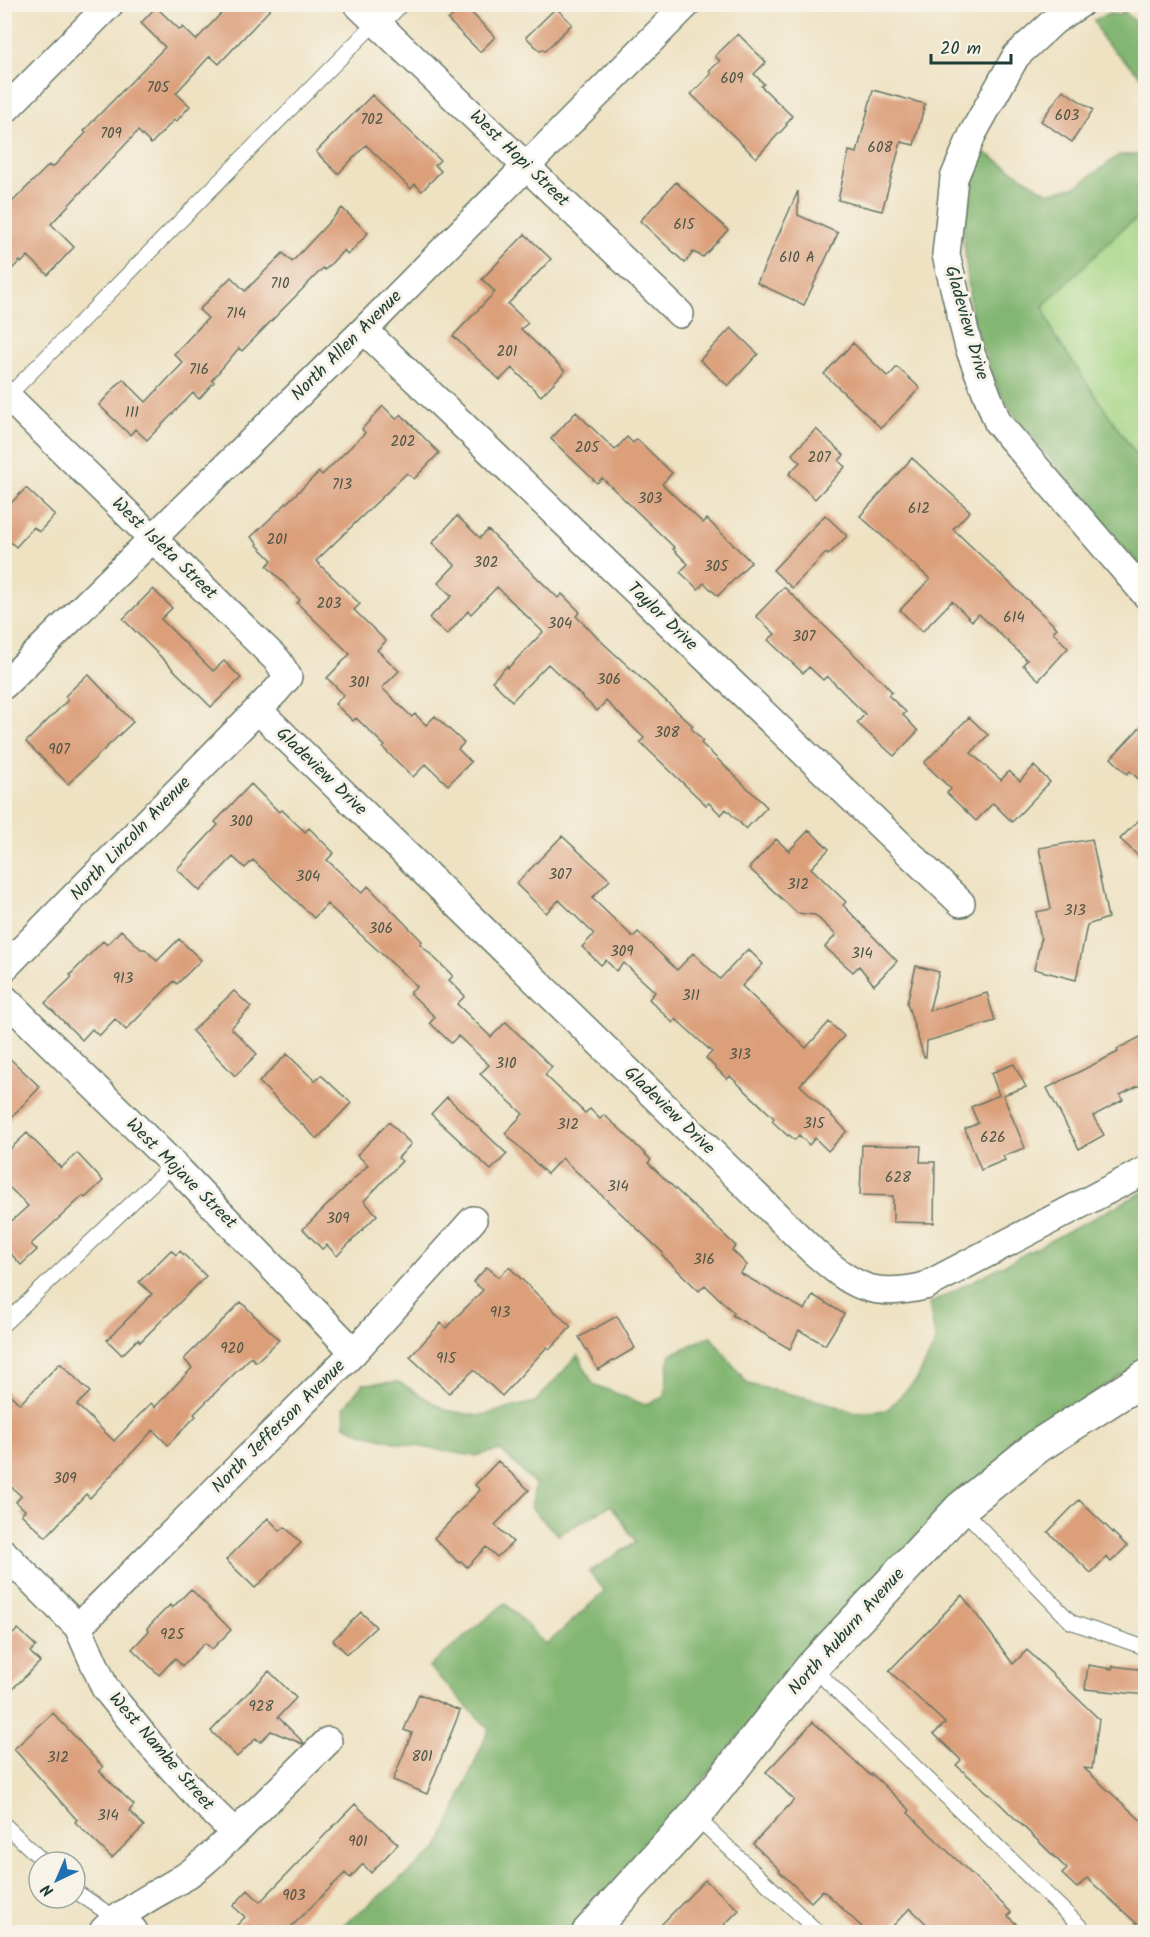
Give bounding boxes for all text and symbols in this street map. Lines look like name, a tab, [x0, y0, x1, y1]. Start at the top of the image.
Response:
scale bar	[931, 27, 1010, 65]
text: 20 m	[940, 35, 981, 64]
house number: 609	[720, 67, 744, 91]
house number: 705	[147, 76, 170, 100]
street label: West Hopi Street	[462, 103, 577, 215]
house number: 603	[1055, 104, 1080, 128]
house number: 702	[360, 108, 384, 132]
house number: 709	[100, 122, 123, 146]
house number: 608	[868, 136, 893, 160]
house number: 615	[673, 213, 695, 237]
house number: 610 A	[779, 246, 815, 270]
street label: Gladeview Drive	[936, 262, 996, 384]
house number: 710	[270, 272, 290, 296]
street label: North Allen Avenue	[284, 283, 410, 409]
house number: 714	[226, 302, 246, 326]
house number: 201	[497, 340, 518, 364]
house number: 716	[189, 358, 209, 382]
house number: 111	[125, 401, 139, 425]
house number: 202	[391, 430, 415, 454]
house number: 205	[575, 436, 600, 460]
house number: 207	[807, 446, 832, 470]
house number: 713	[332, 473, 353, 497]
house number: 303	[638, 487, 663, 511]
street label: West Isleta Street	[104, 491, 224, 608]
house number: 612	[908, 497, 930, 521]
house number: 201	[267, 528, 288, 552]
house number: 302	[474, 551, 498, 575]
house number: 305	[704, 555, 729, 579]
street label: Taylor Drive	[620, 575, 704, 659]
house number: 203	[317, 592, 342, 616]
house number: 614	[1003, 606, 1025, 630]
house number: 304	[548, 612, 572, 636]
house number: 307	[793, 625, 817, 649]
house number: 306	[597, 668, 621, 692]
house number: 301	[349, 671, 370, 695]
street label: Gladeview Drive	[269, 721, 373, 823]
house number: 308	[654, 721, 681, 745]
house number: 907	[48, 738, 71, 762]
street label: North Lincoln Avenue	[64, 770, 198, 908]
house number: 300	[229, 810, 253, 834]
house number: 307	[549, 863, 573, 887]
house number: 304	[296, 865, 320, 889]
house number: 312	[787, 873, 809, 897]
house number: 313	[1064, 899, 1086, 923]
house number: 306	[369, 917, 393, 941]
house number: 309	[610, 940, 634, 964]
house number: 314	[851, 942, 873, 966]
house number: 913	[113, 967, 134, 991]
house number: 311	[682, 984, 700, 1008]
house number: 313	[729, 1043, 751, 1067]
house number: 310	[496, 1052, 517, 1076]
street label: Gladeview Drive	[617, 1060, 721, 1162]
street label: West Mojave Street	[118, 1111, 244, 1237]
house number: 315	[803, 1112, 826, 1136]
house number: 312	[557, 1113, 579, 1137]
house number: 626	[980, 1126, 1006, 1150]
house number: 628	[885, 1166, 912, 1190]
house number: 314	[607, 1175, 629, 1199]
house number: 309	[326, 1207, 350, 1231]
house number: 316	[693, 1248, 715, 1272]
house number: 913	[490, 1301, 511, 1325]
house number: 920	[220, 1337, 244, 1361]
house number: 915	[436, 1347, 457, 1371]
street label: North Jefferson Avenue	[205, 1353, 353, 1501]
house number: 309	[53, 1467, 77, 1491]
street label: North Auburn Avenue	[781, 1562, 913, 1702]
house number: 925	[160, 1623, 185, 1647]
street label: West Nambe Street	[101, 1686, 222, 1819]
house number: 928	[248, 1695, 274, 1719]
house number: 801	[411, 1745, 433, 1769]
house number: 312	[47, 1746, 69, 1770]
house number: 314	[97, 1804, 119, 1828]
house number: 901	[348, 1830, 368, 1854]
north arrow	[27, 1850, 87, 1910]
text: N	[35, 1877, 60, 1902]
house number: 903	[282, 1884, 306, 1908]

